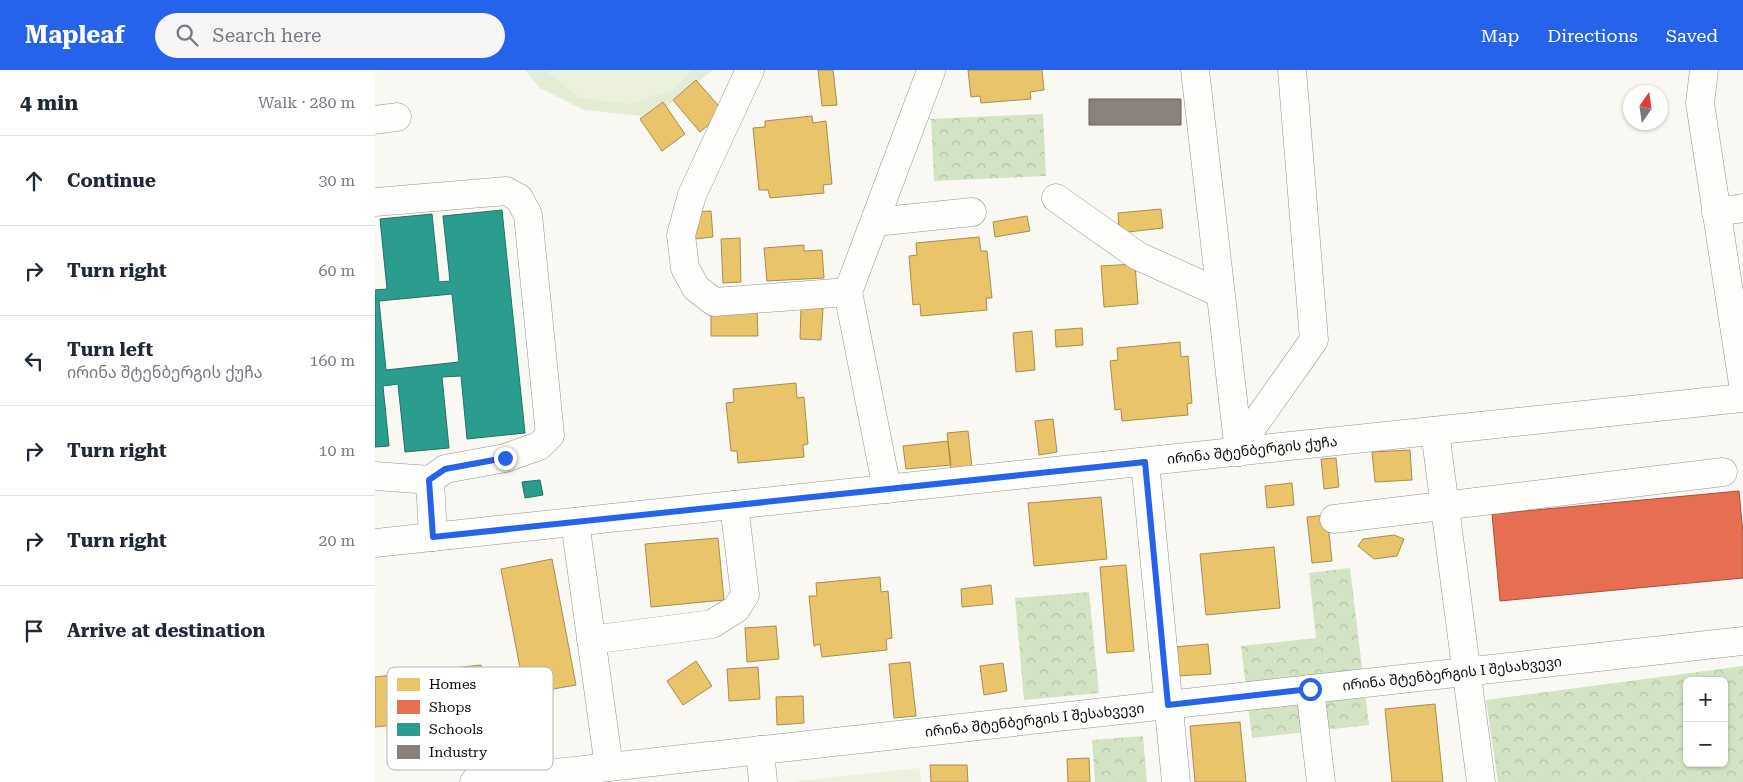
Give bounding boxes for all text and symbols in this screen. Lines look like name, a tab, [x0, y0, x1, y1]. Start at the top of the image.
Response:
search box	[155, 13, 505, 58]
text: Mapleaf	[25, 21, 125, 49]
icon: search	[173, 21, 201, 49]
text: Search here	[213, 24, 321, 47]
text: Map	[1481, 25, 1519, 46]
text: Directions	[1547, 25, 1638, 46]
text: Saved	[1666, 25, 1718, 46]
north arrow	[1623, 85, 1668, 130]
text: 4 min	[20, 91, 78, 115]
text: Walk · 280 m	[258, 93, 355, 112]
icon: ahead	[20, 167, 48, 195]
text: Continue	[67, 169, 156, 192]
text: 30 m	[318, 171, 355, 190]
icon: right	[20, 257, 48, 285]
text: Turn right	[67, 259, 167, 282]
text: 60 m	[318, 261, 355, 280]
text: Turn left	[67, 338, 153, 361]
icon: left	[20, 347, 48, 375]
text: 160 m	[309, 351, 355, 370]
text: ირინა შტენბერგის ქუჩა	[67, 363, 263, 382]
street label: ირინა შტენბერგის ქუჩა	[1166, 433, 1338, 467]
icon: right	[20, 437, 48, 465]
text: Turn right	[67, 439, 167, 462]
text: 10 m	[318, 441, 355, 460]
route end	[494, 447, 517, 470]
icon: right	[20, 527, 48, 555]
text: Turn right	[67, 529, 167, 552]
text: 20 m	[318, 531, 355, 550]
icon: arrive	[20, 617, 48, 645]
text: Arrive at destination	[67, 619, 265, 642]
street label: ირინა შტენბერგის I შესახვევი	[1341, 653, 1562, 693]
legend	[387, 667, 553, 770]
text: Homes	[429, 676, 477, 692]
map controls	[1683, 677, 1728, 767]
button: +	[1683, 677, 1728, 722]
route start	[1299, 678, 1322, 701]
text: Shops	[429, 699, 472, 715]
street label: ირინა შტენბერგის I შესახვევი	[924, 700, 1145, 740]
text: Schools	[429, 721, 483, 737]
button: −	[1683, 722, 1728, 767]
text: Industry	[429, 744, 488, 760]

